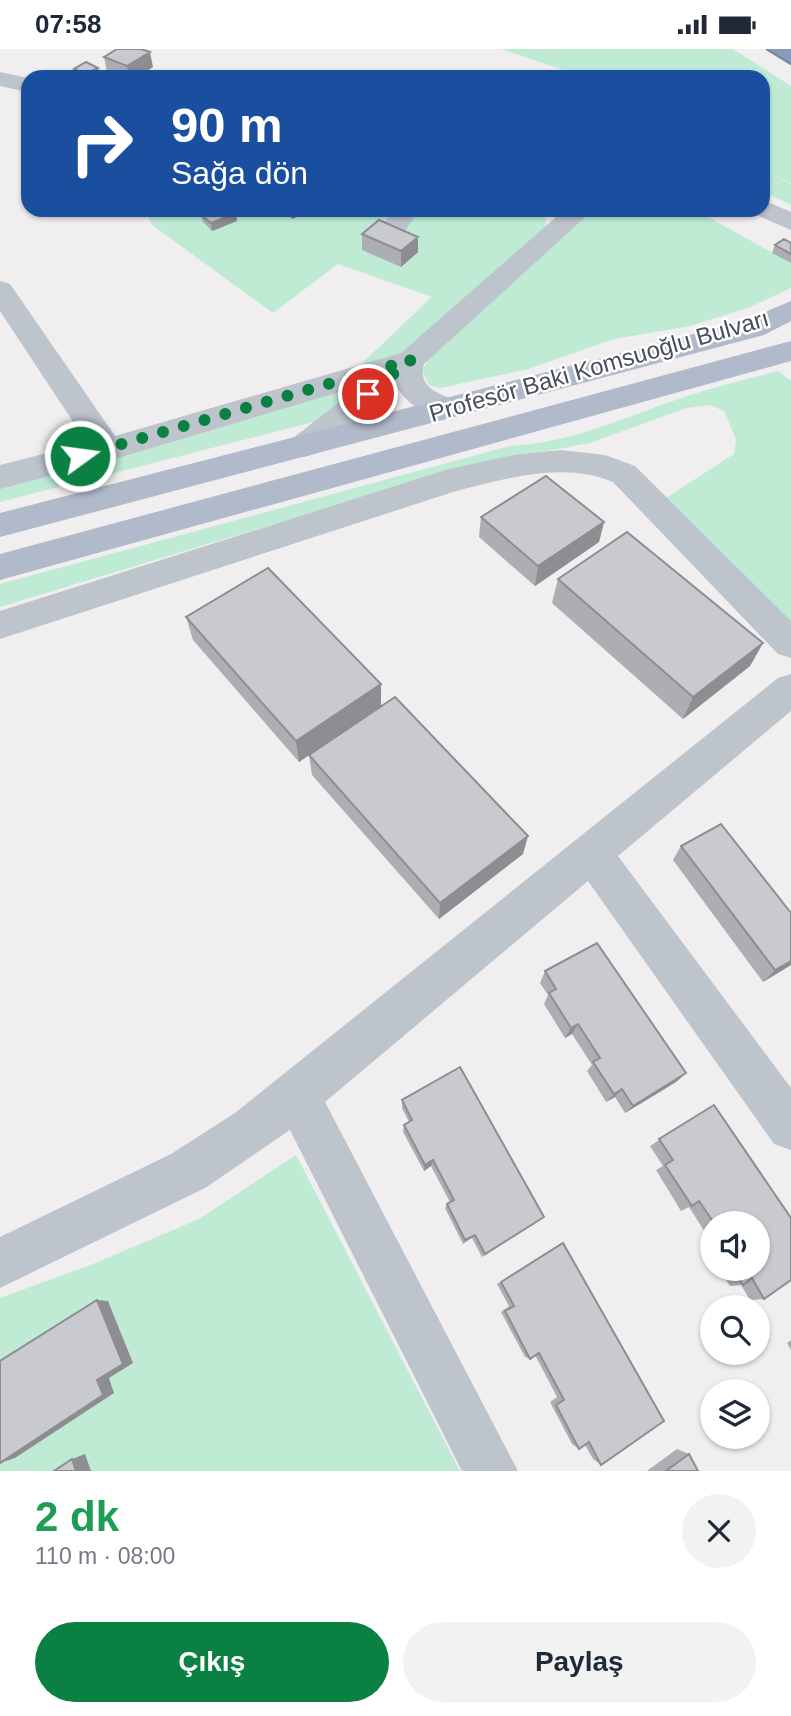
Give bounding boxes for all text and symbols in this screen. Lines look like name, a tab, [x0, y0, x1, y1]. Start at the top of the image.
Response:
text: 07:58	[35, 9, 102, 39]
icon: right	[56, 98, 147, 189]
text: 90 m	[171, 98, 283, 152]
text: Sağa dön	[171, 155, 308, 191]
street label: Profesör Baki Komsuoğlu Bulvarı	[426, 304, 772, 427]
pin	[338, 364, 398, 424]
icon: arrive	[349, 375, 387, 413]
position arrow	[43, 419, 117, 493]
map controls	[700, 1211, 770, 1449]
button: sound	[700, 1211, 770, 1281]
button: search	[700, 1295, 770, 1365]
button: layers	[700, 1379, 770, 1449]
text: 2 dk	[35, 1493, 119, 1540]
button: close	[682, 1494, 756, 1568]
text: 110 m · 08:00	[35, 1543, 175, 1569]
button: Çıkış	[35, 1622, 389, 1702]
button: Paylaş	[403, 1622, 756, 1702]

